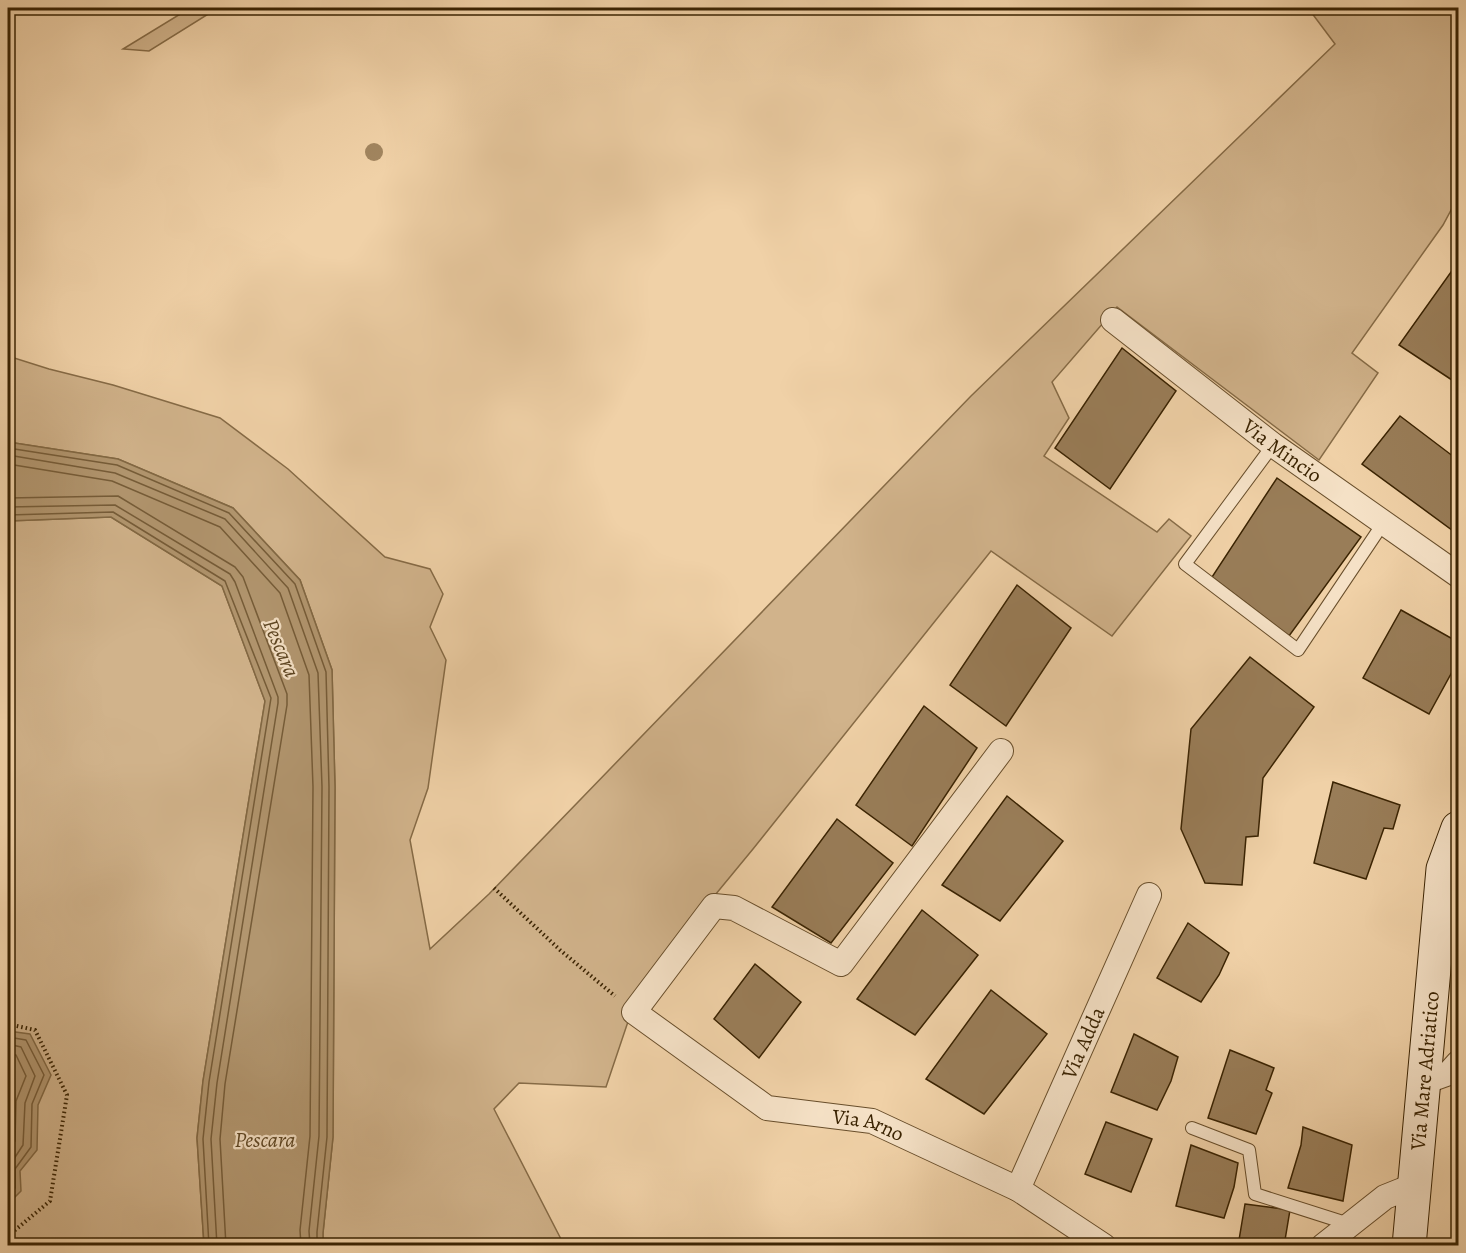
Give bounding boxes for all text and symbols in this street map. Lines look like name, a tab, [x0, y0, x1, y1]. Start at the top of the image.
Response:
street label: Via Mincio	[1236, 412, 1328, 489]
water label: Pescara	[255, 614, 307, 682]
street label: Via Mare Adriatico	[1404, 990, 1446, 1152]
street label: Via Adda	[1054, 1002, 1111, 1084]
street label: Via Arno	[830, 1102, 909, 1148]
water label: Pescara	[235, 1125, 295, 1155]

